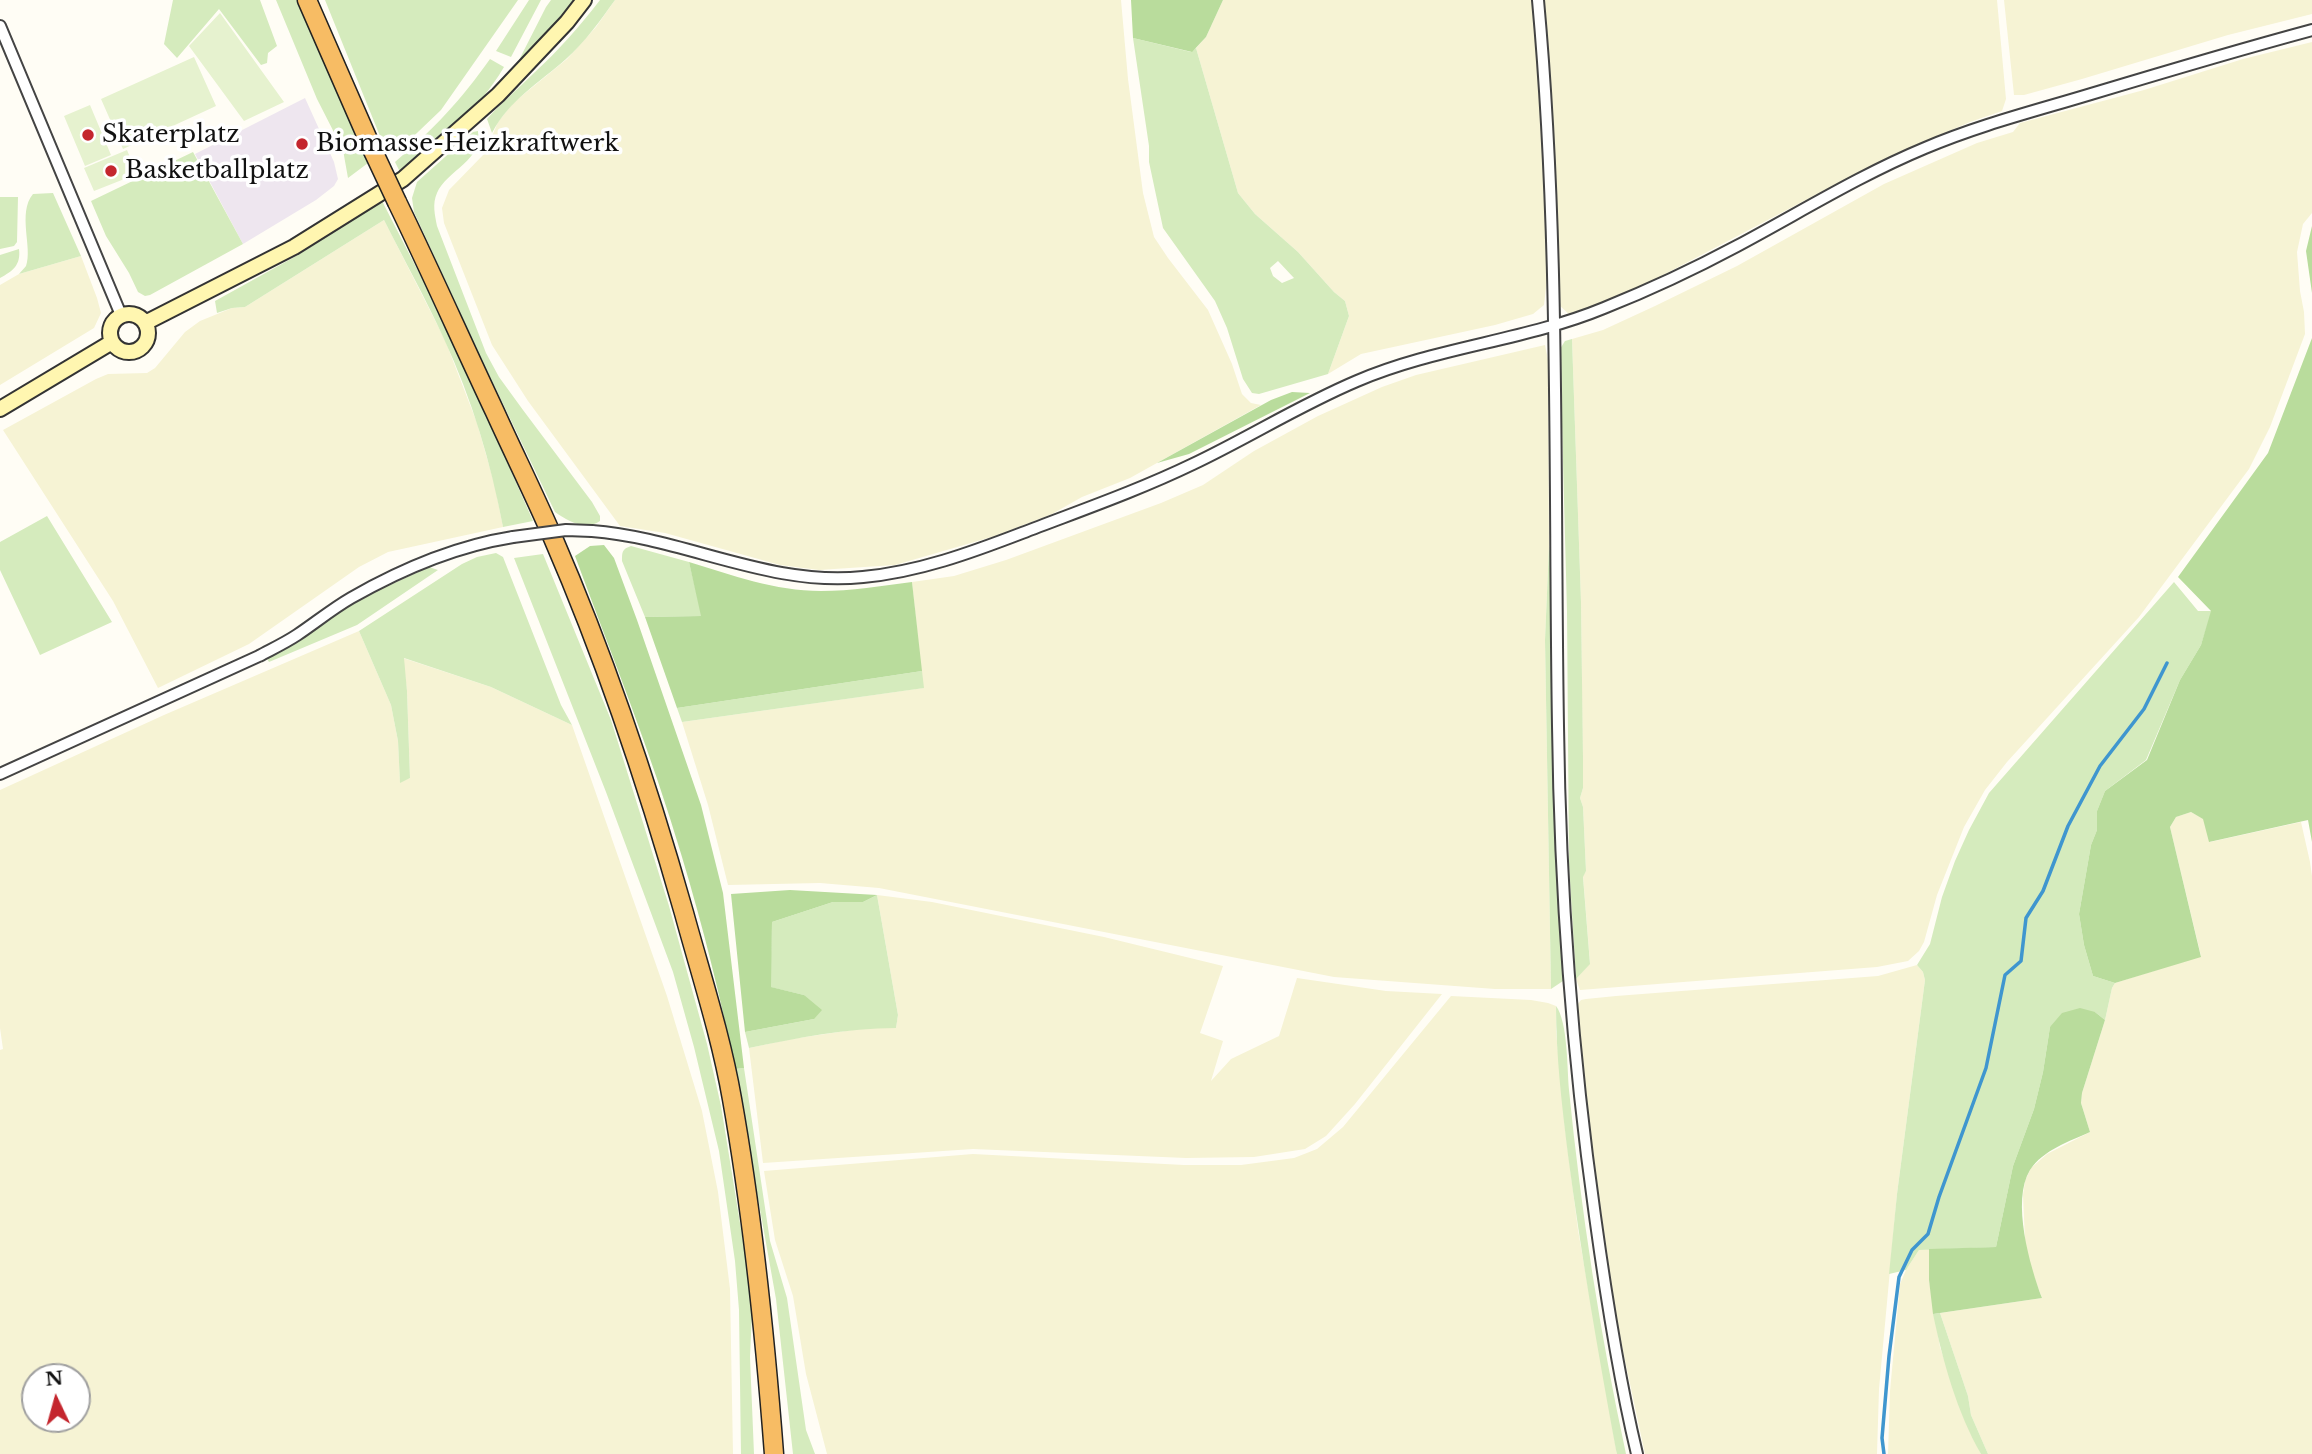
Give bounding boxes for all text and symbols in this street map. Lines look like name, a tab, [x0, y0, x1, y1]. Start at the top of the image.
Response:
place label: Skaterplatz	[102, 121, 240, 149]
marker: Skaterplatz	[80, 127, 96, 143]
place label: Biomasse-Heizkraftwerk	[316, 130, 619, 158]
marker: Biomasse-Heizkraftwerk	[294, 136, 310, 152]
place label: Basketballplatz	[125, 157, 309, 185]
marker: Basketballplatz	[103, 163, 119, 179]
north arrow	[21, 1363, 91, 1433]
text: N	[44, 1366, 64, 1391]

